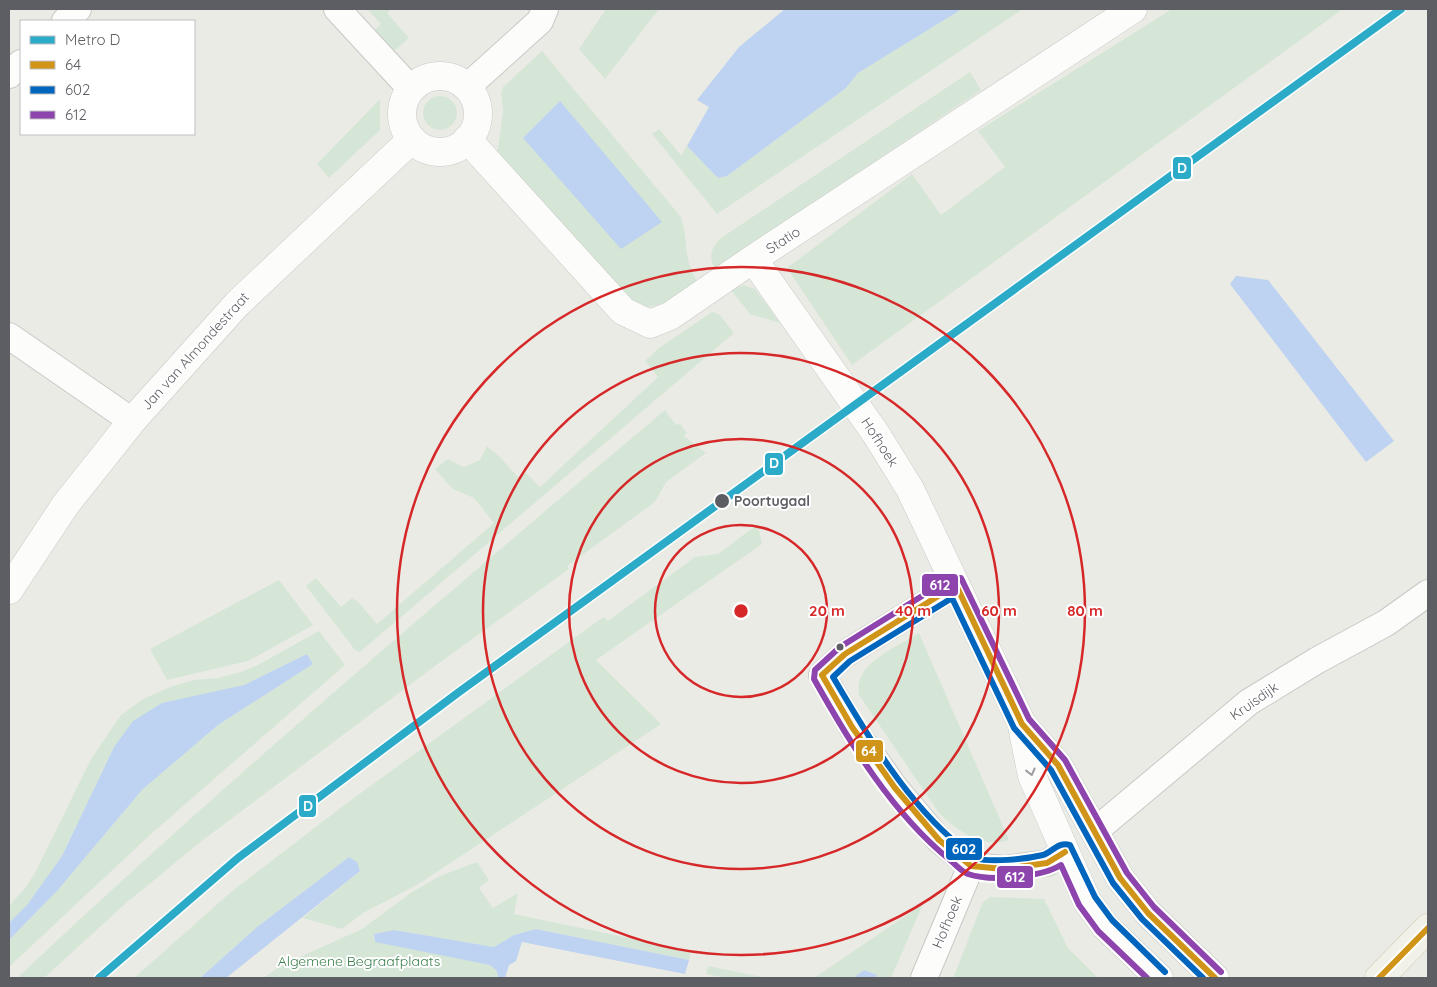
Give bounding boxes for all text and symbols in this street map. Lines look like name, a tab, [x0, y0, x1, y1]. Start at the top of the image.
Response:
legend	[20, 20, 195, 135]
text: Metro D	[65, 30, 121, 49]
text: 64	[65, 55, 81, 74]
text: 602	[65, 80, 90, 99]
text: 612	[65, 105, 87, 124]
line badge: D	[1172, 156, 1192, 180]
text: D	[1177, 159, 1187, 177]
street label: Statio	[762, 222, 804, 258]
street label: Jan van Almondestraat	[137, 288, 253, 414]
street label: Hofhoek	[857, 414, 903, 470]
line badge: D	[764, 452, 784, 476]
text: D	[769, 454, 779, 472]
marker: Poortugaal	[713, 492, 731, 510]
place label: Poortugaal	[734, 492, 810, 510]
line badge: 612	[921, 573, 959, 597]
text: 612	[930, 576, 950, 594]
text: 20 m	[809, 601, 845, 620]
text: 40 m	[895, 601, 931, 620]
text: 60 m	[981, 601, 1017, 620]
text: 80 m	[1067, 601, 1103, 620]
centre of rings	[732, 602, 750, 620]
unlabelled marker	[835, 642, 845, 652]
street label: Kruisdijk	[1226, 678, 1282, 724]
line badge: 64	[855, 739, 884, 763]
text: 64	[861, 742, 877, 760]
one-way arrow	[1026, 767, 1036, 775]
line badge: D	[298, 794, 317, 818]
text: D	[303, 797, 313, 815]
line badge: 602	[945, 837, 983, 861]
text: 602	[952, 840, 976, 858]
line badge: 612	[996, 865, 1034, 889]
text: 612	[1005, 868, 1025, 886]
street label: Hofhoek	[928, 893, 966, 951]
park label: Algemene Begraafplaats	[278, 952, 440, 970]

